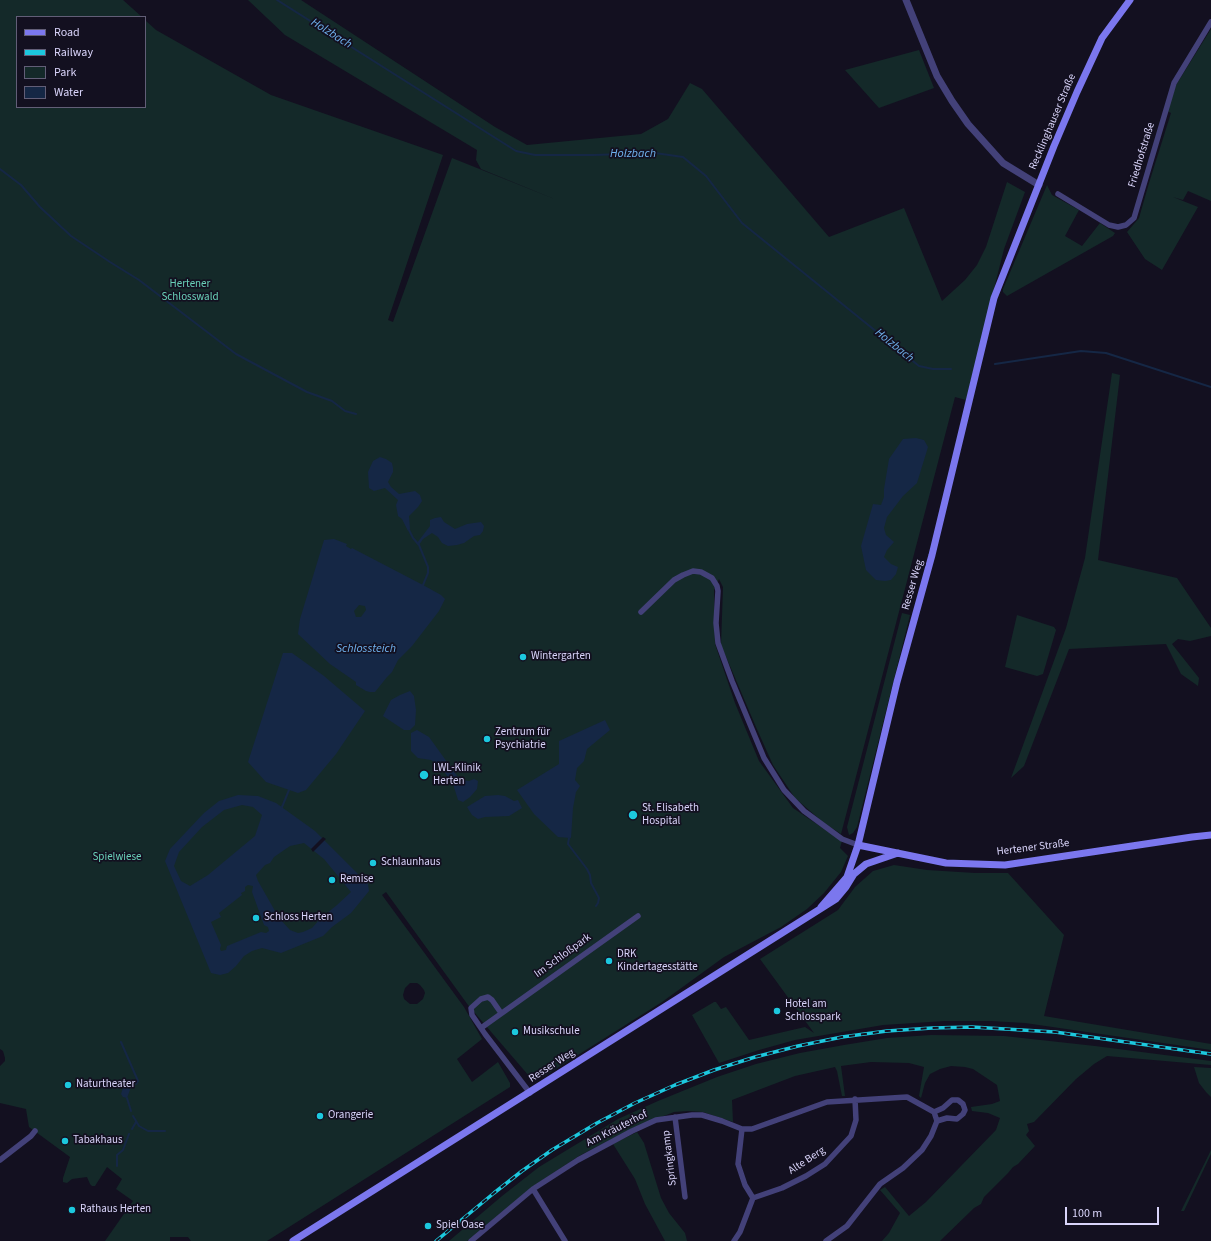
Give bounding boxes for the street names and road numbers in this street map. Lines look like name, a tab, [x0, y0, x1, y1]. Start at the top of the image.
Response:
street label: Recklinghauser Straße	[1027, 72, 1079, 172]
street label: Friedhofstraße	[1126, 121, 1158, 189]
street label: Resser Weg	[900, 558, 926, 612]
street label: Hertener Straße	[996, 837, 1070, 859]
street label: Im Schloßpark	[532, 931, 594, 981]
street label: Resser Weg	[527, 1046, 577, 1086]
street label: Am Kräuterhof	[584, 1108, 650, 1150]
street label: Springkamp	[660, 1129, 680, 1187]
street label: Alte Berg	[786, 1144, 828, 1178]

